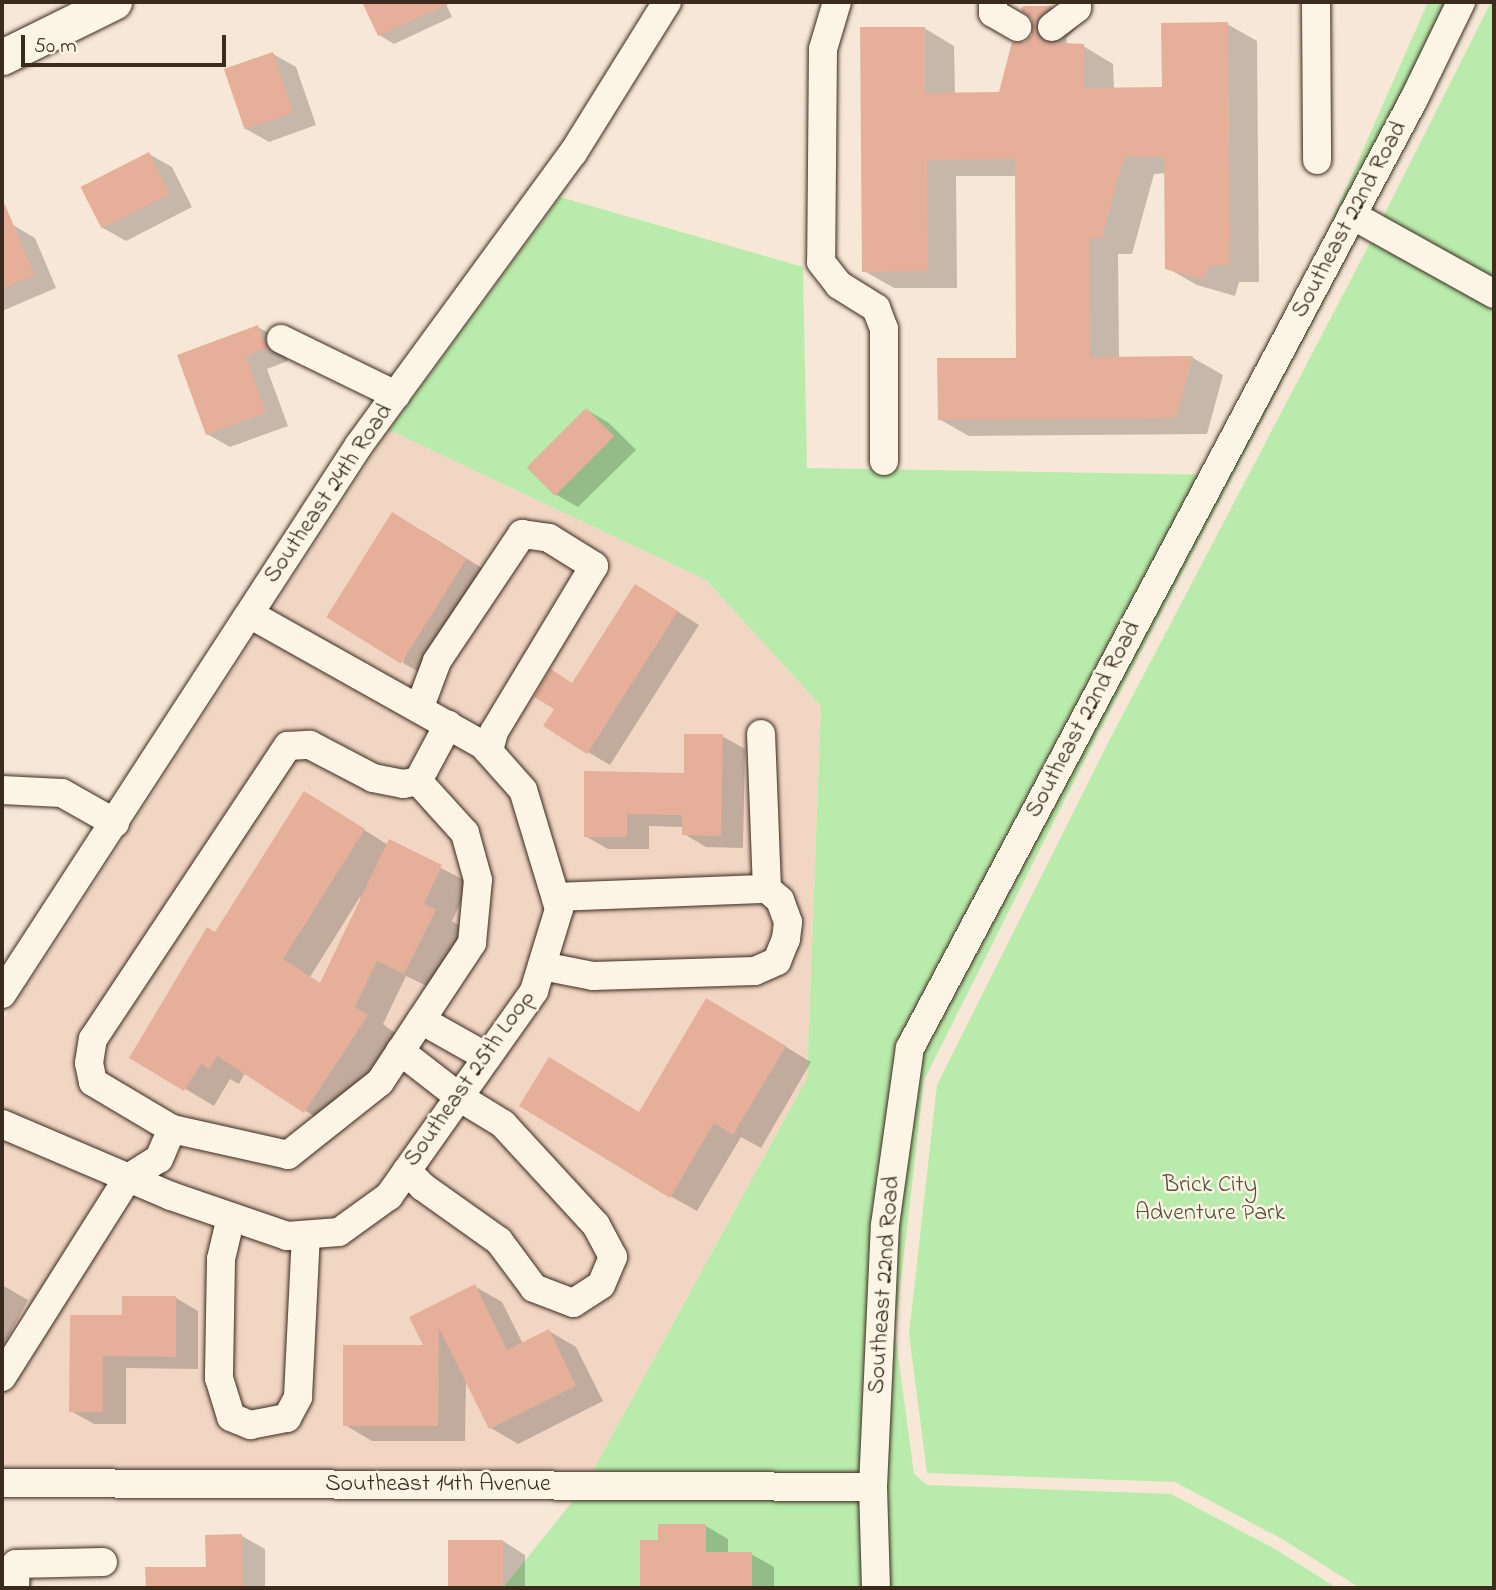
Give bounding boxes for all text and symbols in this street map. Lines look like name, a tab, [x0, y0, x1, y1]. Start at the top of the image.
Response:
scale bar	[24, 21, 229, 65]
text: 50 m	[34, 32, 77, 62]
street label: Southeast 22nd Road	[1286, 117, 1414, 323]
street label: Southeast 24th Road	[258, 399, 400, 589]
street label: Southeast 22nd Road	[1020, 617, 1148, 823]
street label: Southeast 25th Loop	[398, 985, 542, 1173]
park label: Brick City Adventure Park	[1135, 1172, 1285, 1228]
street label: Southeast 22nd Road	[863, 1175, 907, 1395]
street label: Southeast 14th Avenue	[325, 1471, 551, 1499]

